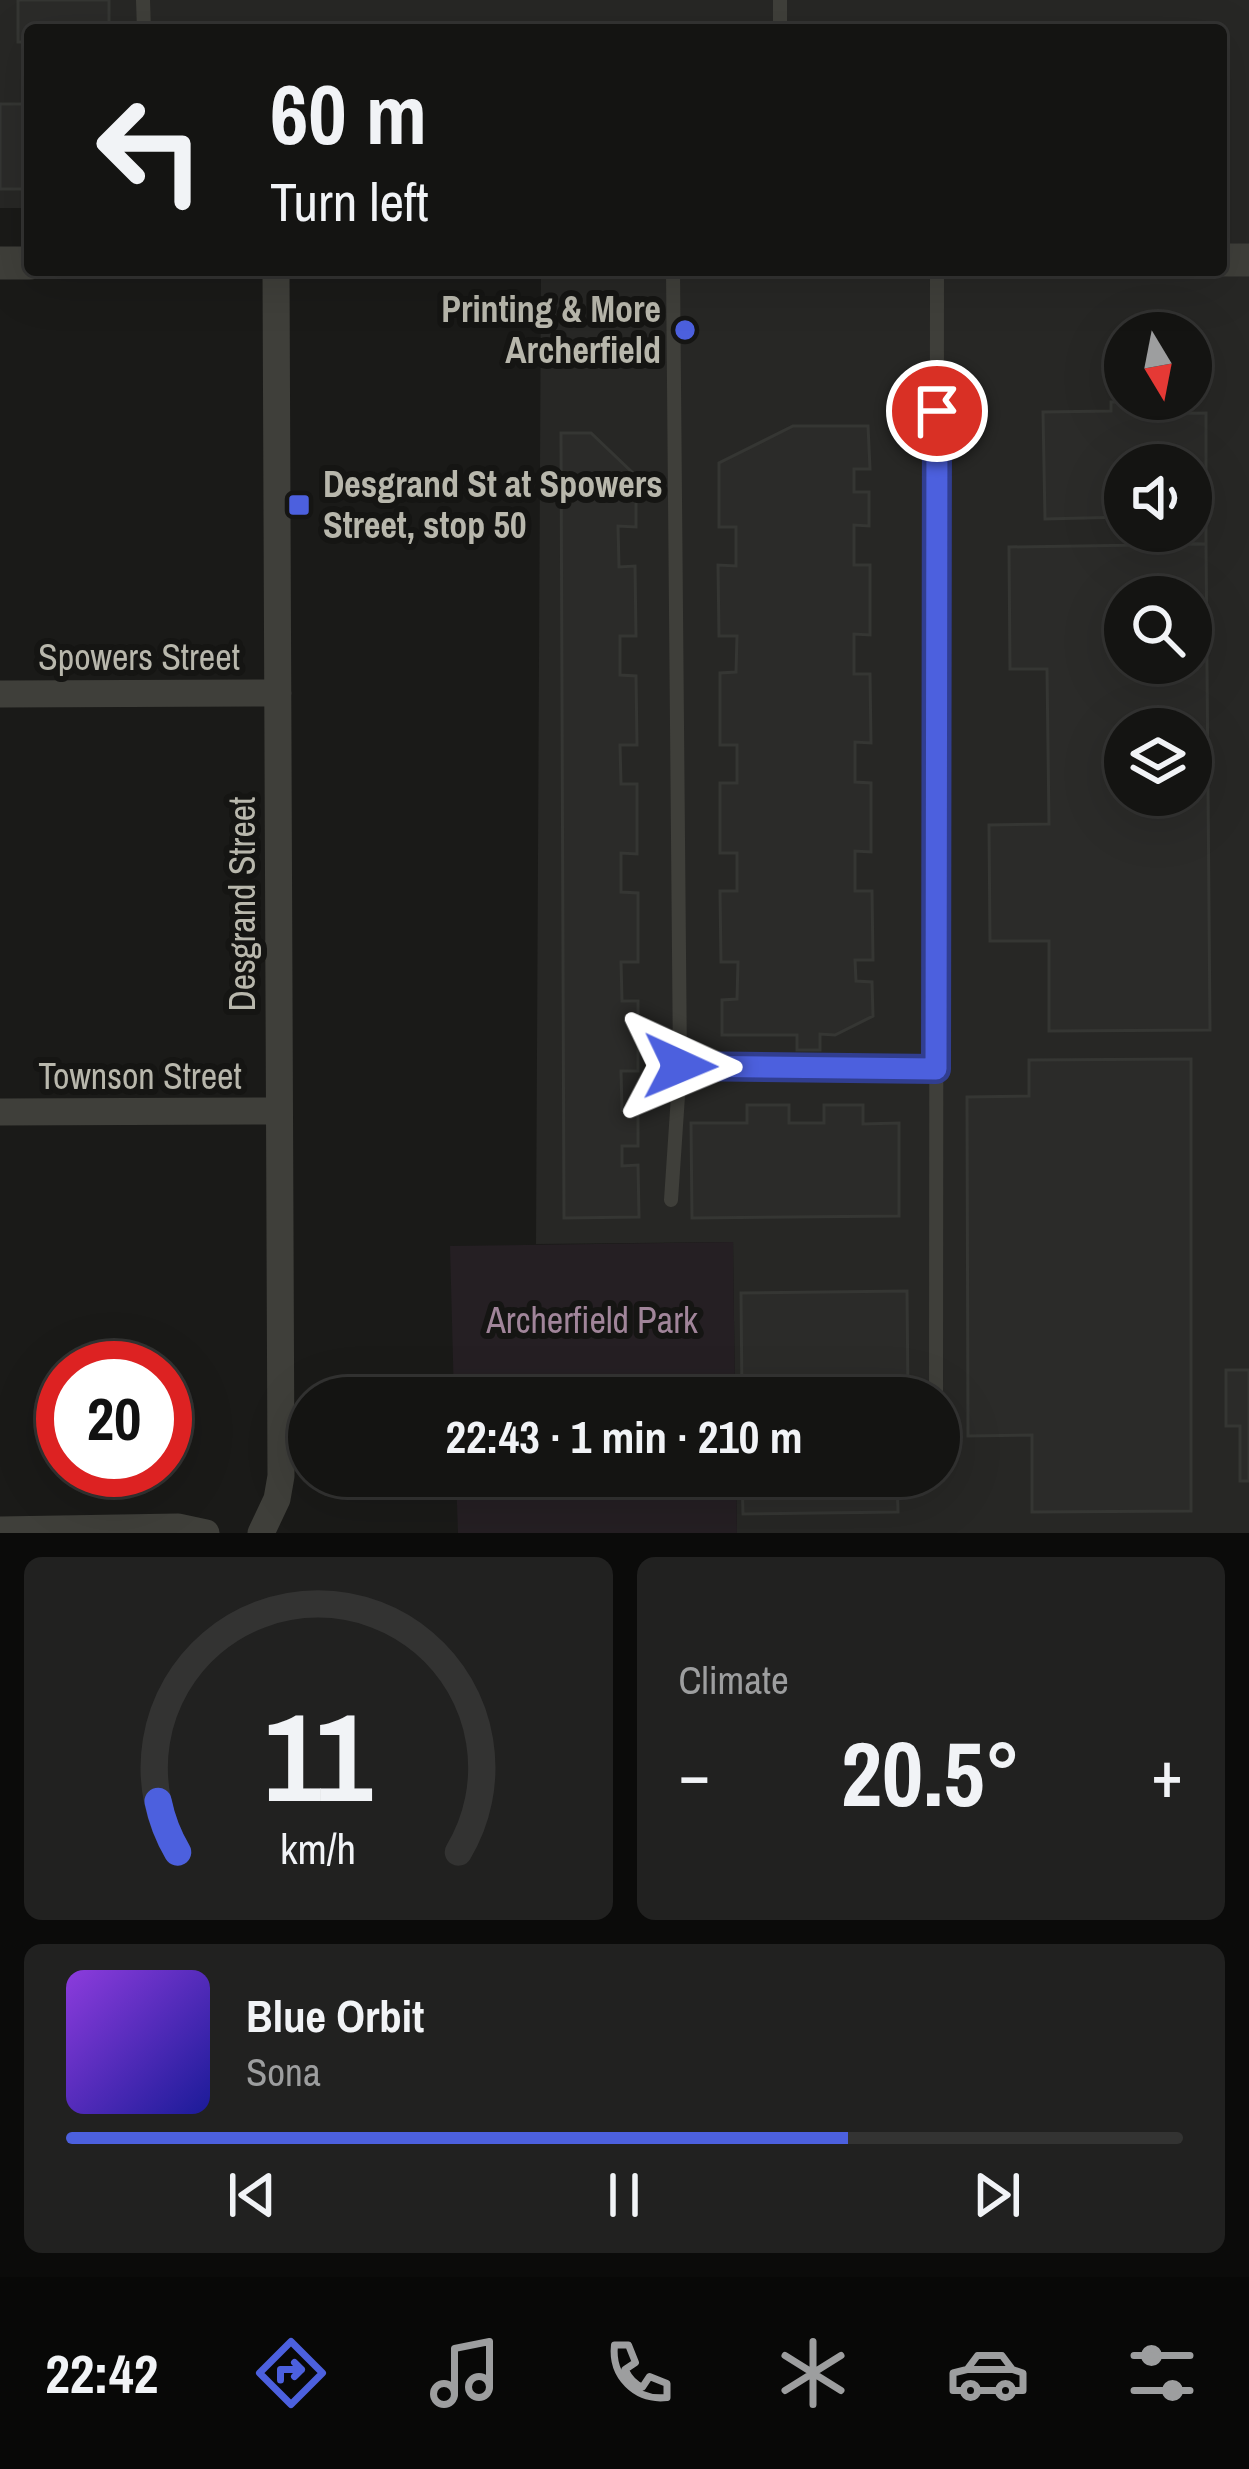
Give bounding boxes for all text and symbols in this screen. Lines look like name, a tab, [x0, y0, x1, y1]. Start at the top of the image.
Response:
text: 60 m	[270, 57, 427, 170]
icon: left	[72, 72, 228, 228]
text: Turn left	[270, 165, 429, 238]
place label: Printing & More Archerfield	[441, 285, 661, 374]
north arrow	[1104, 312, 1212, 420]
map controls	[1104, 312, 1212, 816]
marker: Printing & More Archerfield	[672, 317, 698, 343]
pin	[886, 360, 988, 462]
icon: arrive	[904, 378, 970, 444]
button: sound	[1104, 444, 1212, 552]
place label: Desgrand St at Spowers Street, stop 50	[323, 460, 663, 549]
marker: Desgrand St at Spowers Street, stop 50	[286, 492, 312, 518]
button: search	[1104, 576, 1212, 684]
street label: Spowers Street	[38, 633, 240, 681]
button: layers	[1104, 708, 1212, 816]
street label: Desgrand Street	[218, 797, 266, 1011]
position arrow	[617, 1003, 743, 1129]
street label: Townson Street	[38, 1052, 242, 1100]
park label: Archerfield Park	[485, 1296, 698, 1344]
speed limit sign: 20	[36, 1341, 192, 1497]
text: 22:43 · 1 min · 210 m	[446, 1406, 802, 1467]
text: Climate	[679, 1654, 789, 1706]
text: 11	[264, 1672, 372, 1840]
text: 20.5°	[841, 1713, 1021, 1834]
text: −	[679, 1729, 710, 1818]
text: +	[1151, 1729, 1183, 1818]
text: km/h	[280, 1819, 356, 1876]
text: Blue Orbit	[246, 1985, 424, 2046]
text: Sona	[246, 2046, 321, 2098]
icon: previous	[219, 2162, 285, 2228]
icon: pause	[591, 2162, 657, 2228]
icon: next	[964, 2162, 1030, 2228]
icon: directions	[249, 2331, 333, 2415]
icon: music	[423, 2331, 507, 2415]
icon: phone	[597, 2331, 681, 2415]
icon: climate	[771, 2331, 855, 2415]
icon: car	[946, 2331, 1030, 2415]
icon: filters	[1120, 2331, 1204, 2415]
text: 22:42	[45, 2337, 158, 2410]

